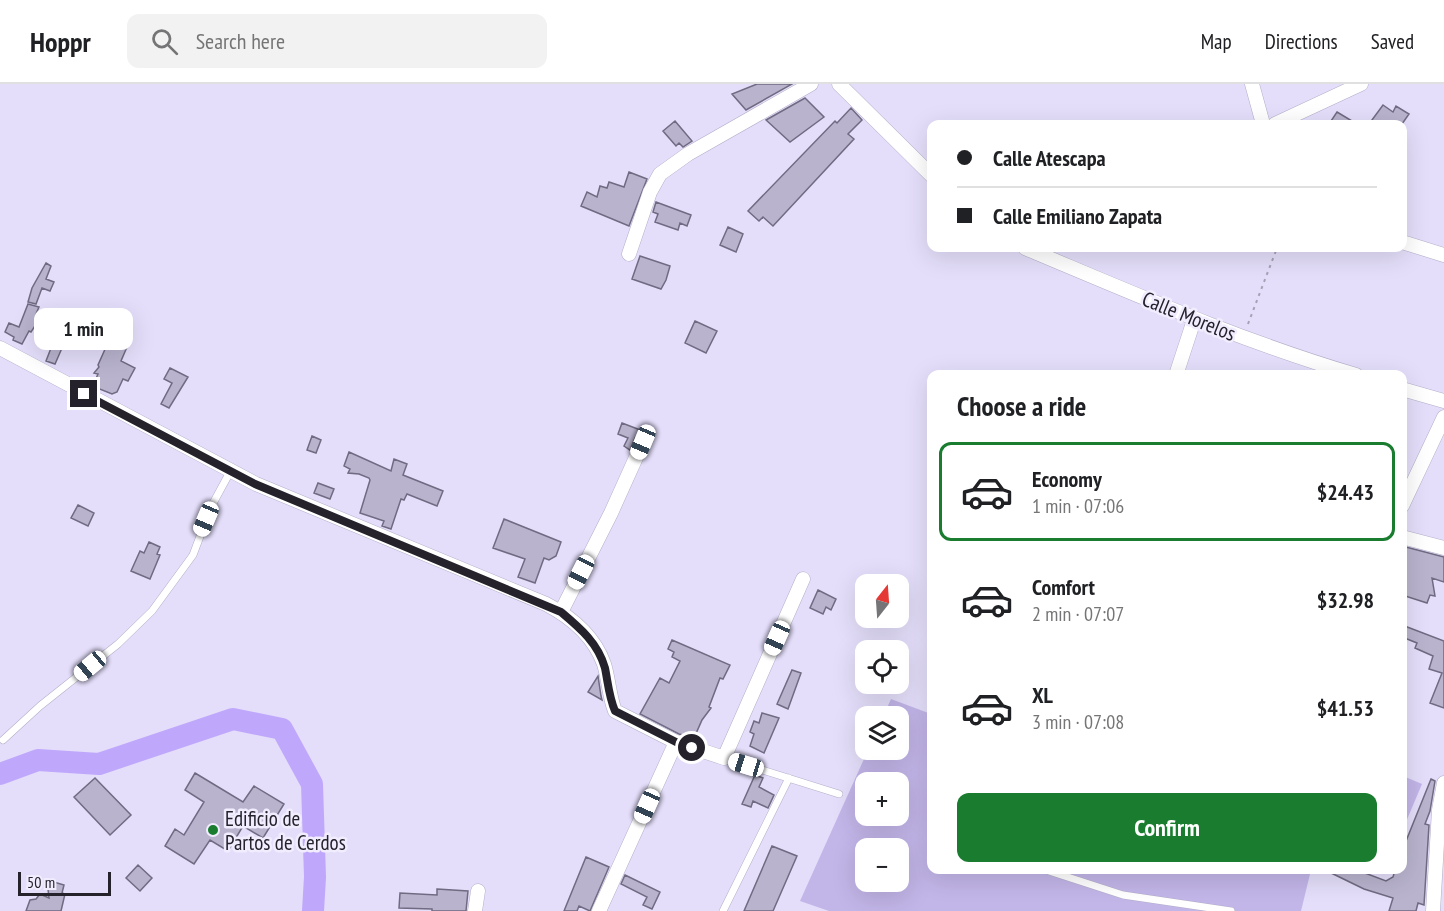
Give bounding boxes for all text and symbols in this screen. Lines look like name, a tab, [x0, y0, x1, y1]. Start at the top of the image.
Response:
search box	[127, 14, 547, 68]
text: Hoppr	[30, 23, 91, 60]
icon: search	[148, 25, 181, 58]
text: Search here	[196, 27, 285, 55]
text: Map	[1201, 28, 1232, 55]
text: Directions	[1265, 28, 1338, 55]
text: Saved	[1371, 28, 1414, 55]
text: Calle Atescapa	[993, 144, 1106, 172]
text: Calle Emiliano Zapata	[993, 202, 1162, 230]
street label: Calle Morelos	[1138, 285, 1240, 347]
callout: 1 min	[34, 307, 134, 349]
text: 1 min	[63, 316, 104, 342]
route end	[70, 380, 97, 407]
text: Choose a ride	[957, 389, 1086, 423]
car	[628, 422, 658, 462]
icon: car	[960, 465, 1014, 519]
text: Economy	[1032, 465, 1102, 493]
text: $24.43	[1317, 478, 1374, 506]
text: 1 min · 07:06	[1032, 493, 1124, 519]
car	[191, 499, 221, 539]
car	[565, 552, 597, 592]
icon: car	[960, 573, 1014, 627]
text: Comfort	[1032, 573, 1095, 601]
north arrow	[855, 574, 909, 628]
map controls	[855, 574, 909, 892]
text: $32.98	[1317, 586, 1374, 614]
text: 2 min · 07:07	[1032, 601, 1124, 627]
car	[761, 618, 793, 658]
button: locate	[855, 640, 909, 694]
car	[70, 648, 110, 684]
icon: car	[960, 681, 1014, 735]
text: XL	[1032, 681, 1053, 709]
text: $41.53	[1317, 694, 1374, 722]
button: layers	[855, 706, 909, 760]
text: 3 min · 07:08	[1032, 709, 1124, 735]
route start	[678, 734, 705, 761]
car	[726, 751, 766, 779]
button: +	[855, 772, 909, 826]
car	[631, 786, 663, 826]
button: Confirm	[957, 793, 1377, 862]
place label: Edificio de Partos de Cerdos	[225, 805, 346, 856]
marker: Edificio de Partos de Cerdos	[206, 823, 220, 837]
button: −	[855, 838, 909, 892]
scale bar	[18, 869, 111, 896]
text: 50 m	[27, 872, 55, 892]

